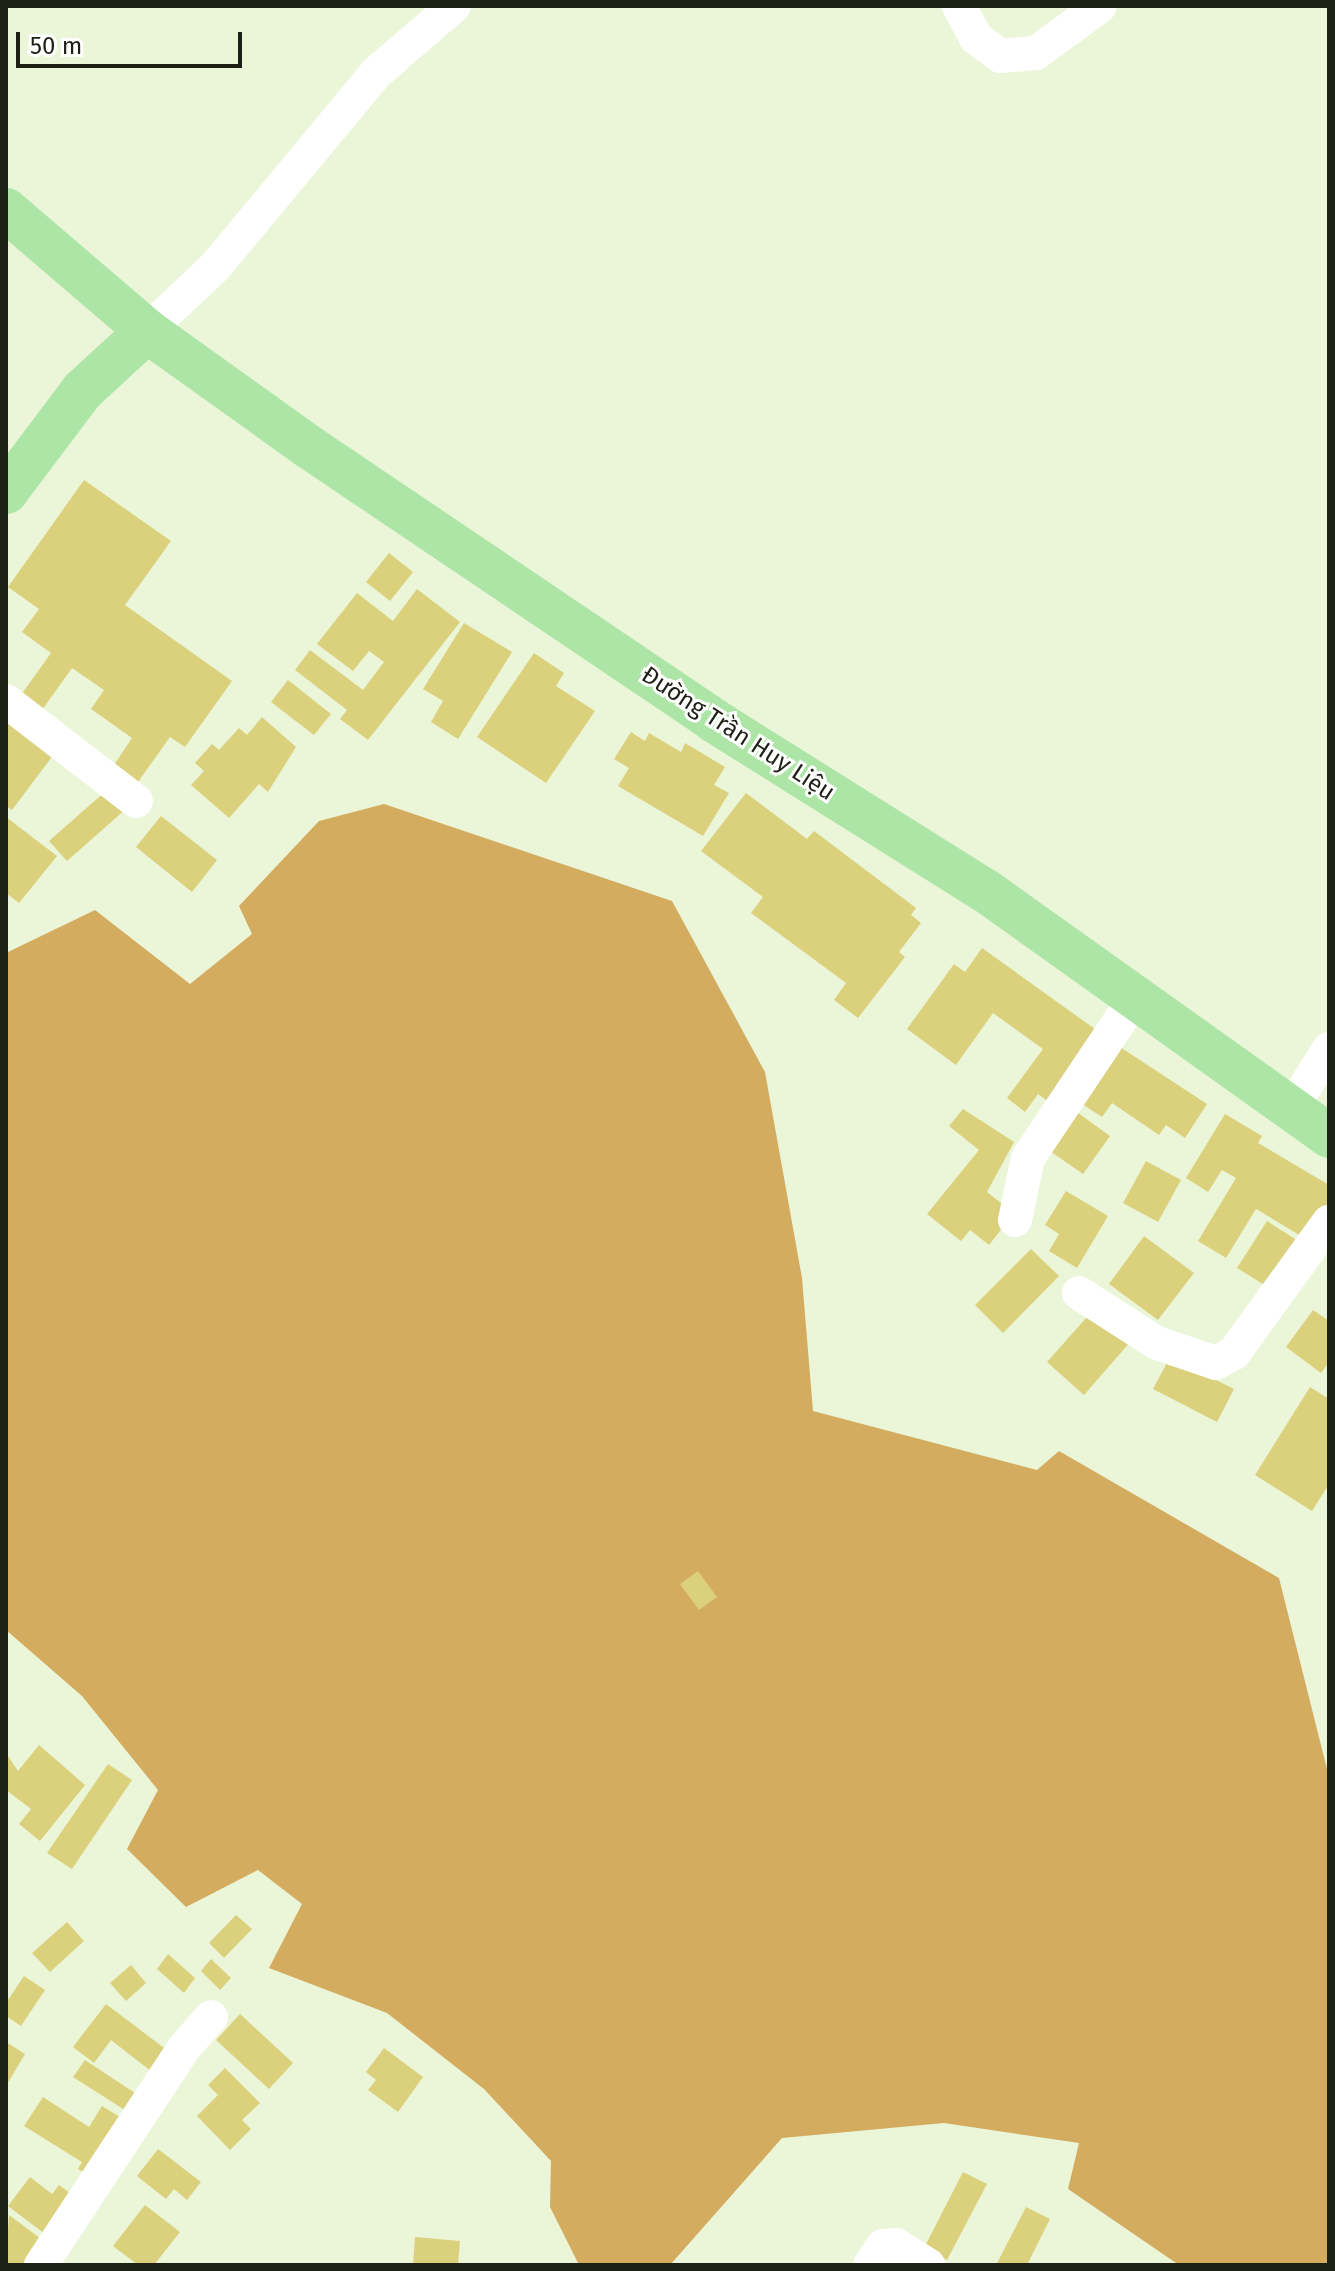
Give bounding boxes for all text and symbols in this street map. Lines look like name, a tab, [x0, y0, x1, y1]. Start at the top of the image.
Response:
scale bar	[20, 16, 246, 66]
text: 50 m	[30, 32, 82, 60]
street label: Đường Trần Huy Liệu	[636, 661, 840, 807]

